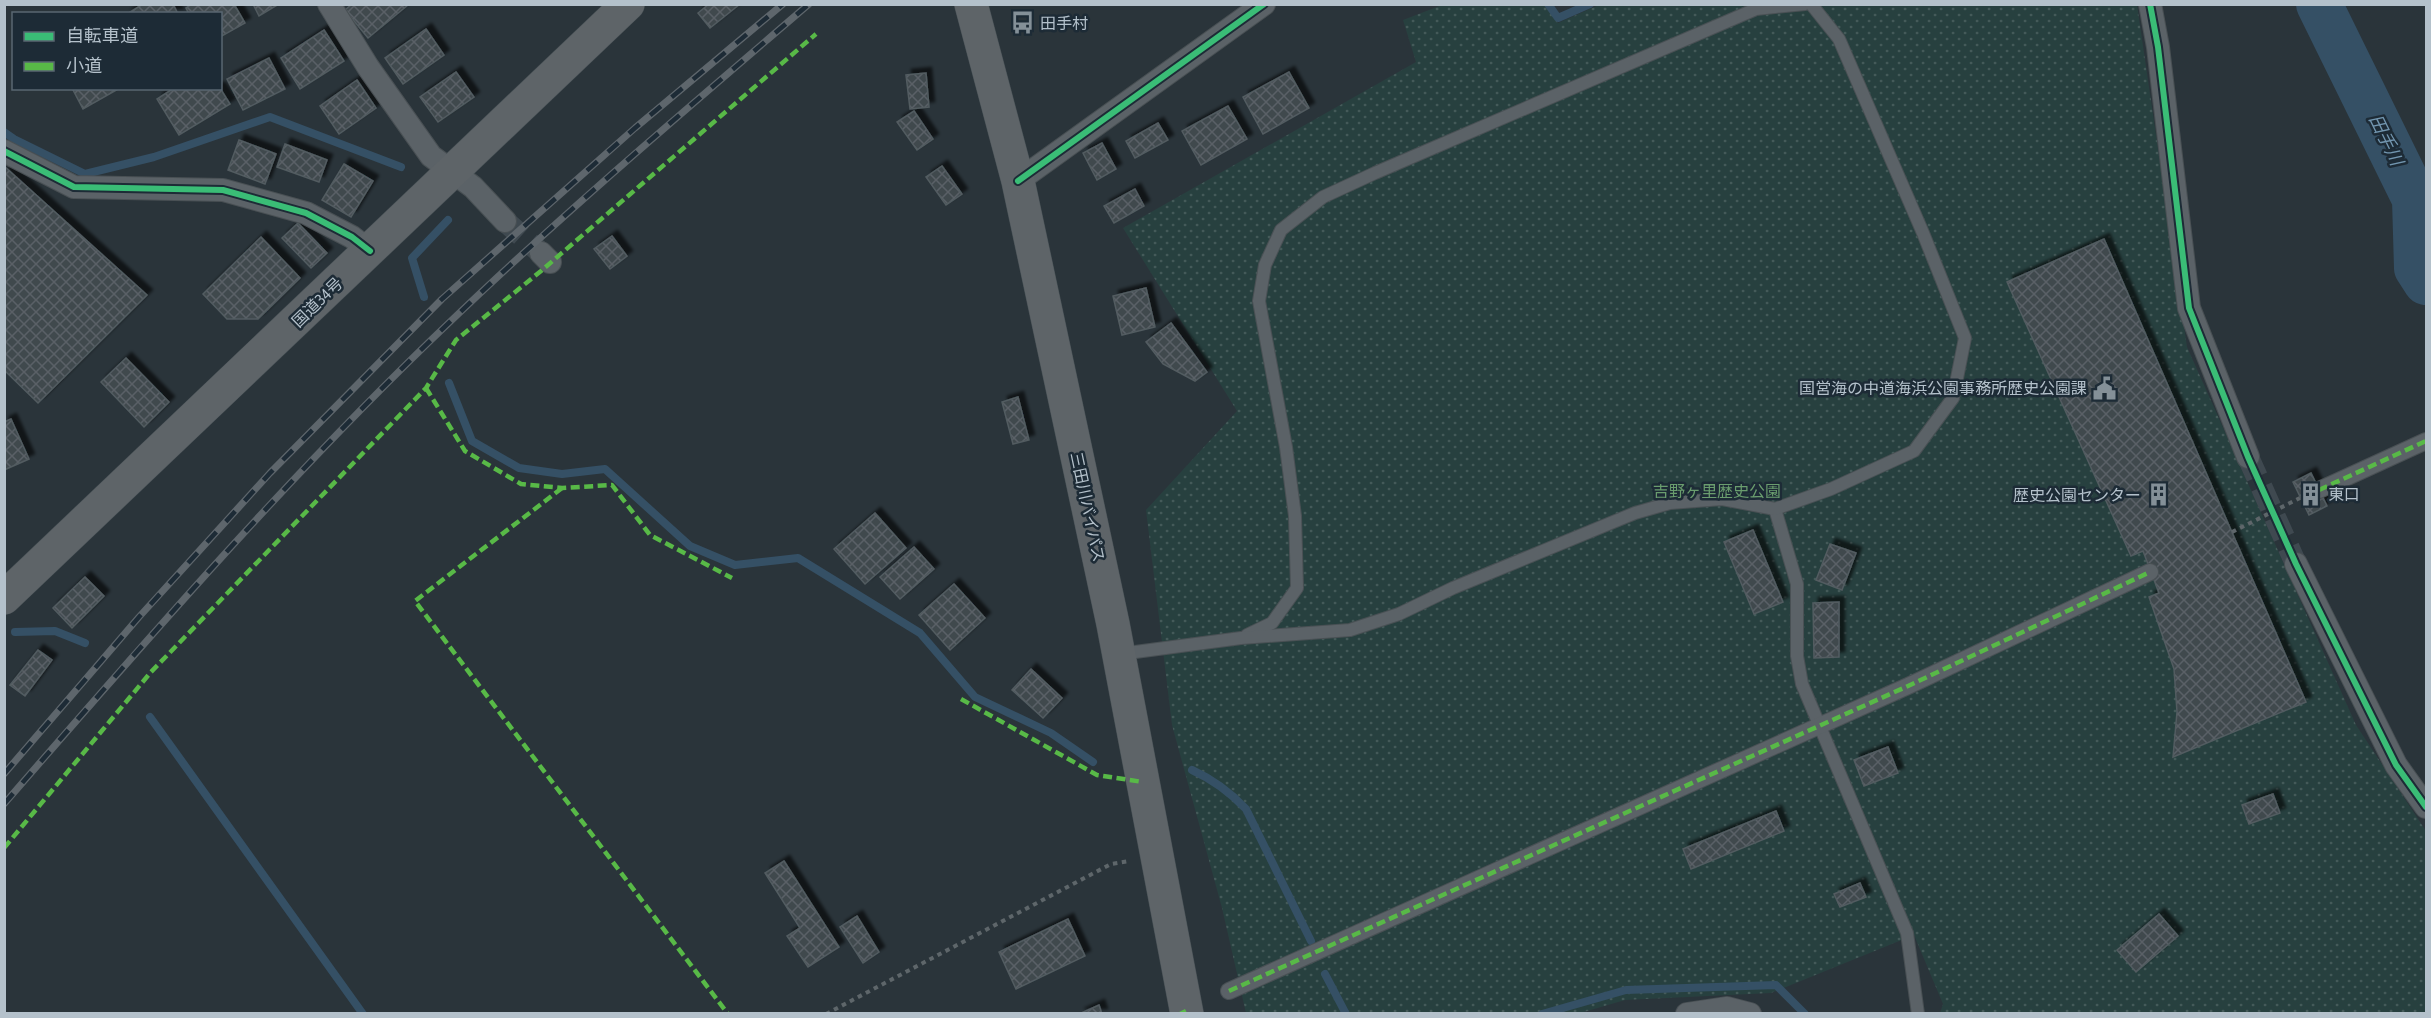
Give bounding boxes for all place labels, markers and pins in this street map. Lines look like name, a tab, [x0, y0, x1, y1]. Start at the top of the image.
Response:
bus stop icon: 田手村	[1009, 10, 1035, 36]
place label: 田手村	[1040, 14, 1088, 32]
public building icon: 国営海の中道海浜公園事務所歴史公園課	[2092, 375, 2118, 401]
place label: 国営海の中道海浜公園事務所歴史公園課	[1799, 379, 2087, 397]
building icon: 東口	[2297, 481, 2323, 507]
building icon: 歴史公園センター	[2146, 482, 2172, 508]
place label: 東口	[2328, 485, 2360, 503]
place label: 歴史公園センター	[2013, 486, 2141, 504]

